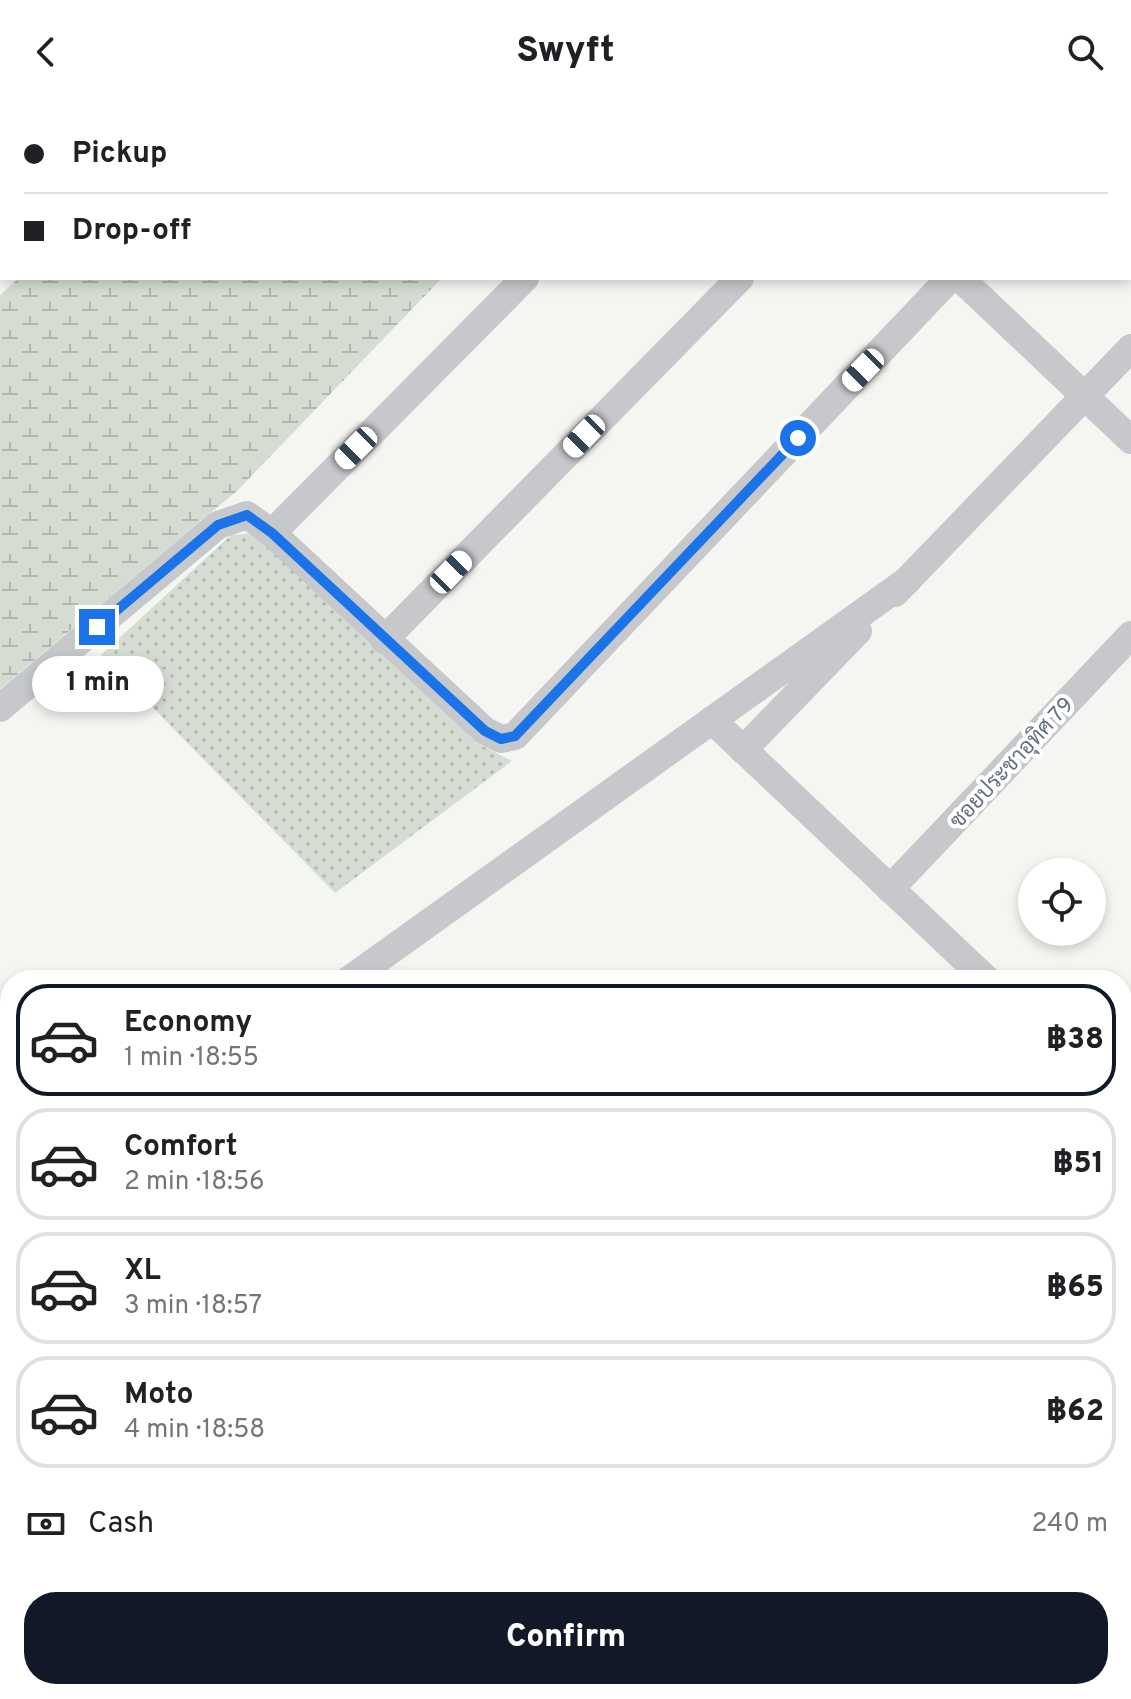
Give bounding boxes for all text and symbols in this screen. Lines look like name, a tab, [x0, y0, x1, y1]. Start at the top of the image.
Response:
text: Swyft	[517, 29, 614, 75]
icon: back	[24, 30, 68, 74]
icon: search	[1063, 30, 1107, 74]
text: Pickup	[72, 136, 167, 173]
text: Drop-off	[72, 213, 191, 250]
car	[838, 344, 888, 396]
car	[559, 410, 609, 462]
route start	[780, 420, 816, 456]
car	[331, 423, 381, 473]
car	[426, 546, 476, 598]
route end	[79, 609, 115, 645]
callout: 1 min	[31, 655, 163, 711]
text: 1 min	[66, 667, 130, 700]
street label: ซอยประชาอุทิศ 79	[944, 691, 1080, 835]
map controls	[1018, 858, 1106, 946]
button: locate	[1018, 858, 1106, 946]
icon: car	[28, 1004, 100, 1076]
text: Economy	[124, 1005, 252, 1042]
text: ฿38	[1046, 1022, 1104, 1059]
text: 1 min · 18:55	[124, 1042, 259, 1075]
icon: car	[28, 1128, 100, 1200]
text: Comfort	[124, 1129, 237, 1166]
text: ฿51	[1052, 1146, 1104, 1183]
text: 2 min · 18:56	[124, 1166, 265, 1199]
icon: car	[28, 1252, 100, 1324]
text: XL	[124, 1253, 161, 1290]
text: ฿65	[1046, 1270, 1104, 1307]
text: 3 min · 18:57	[124, 1290, 262, 1323]
icon: car	[28, 1376, 100, 1448]
text: Moto	[124, 1377, 194, 1414]
text: ฿62	[1046, 1394, 1104, 1431]
text: 4 min · 18:58	[124, 1414, 265, 1447]
icon: cash	[24, 1502, 68, 1546]
text: Cash	[88, 1506, 154, 1543]
text: 240 m	[1031, 1508, 1108, 1541]
button: Confirm	[24, 1592, 1108, 1684]

